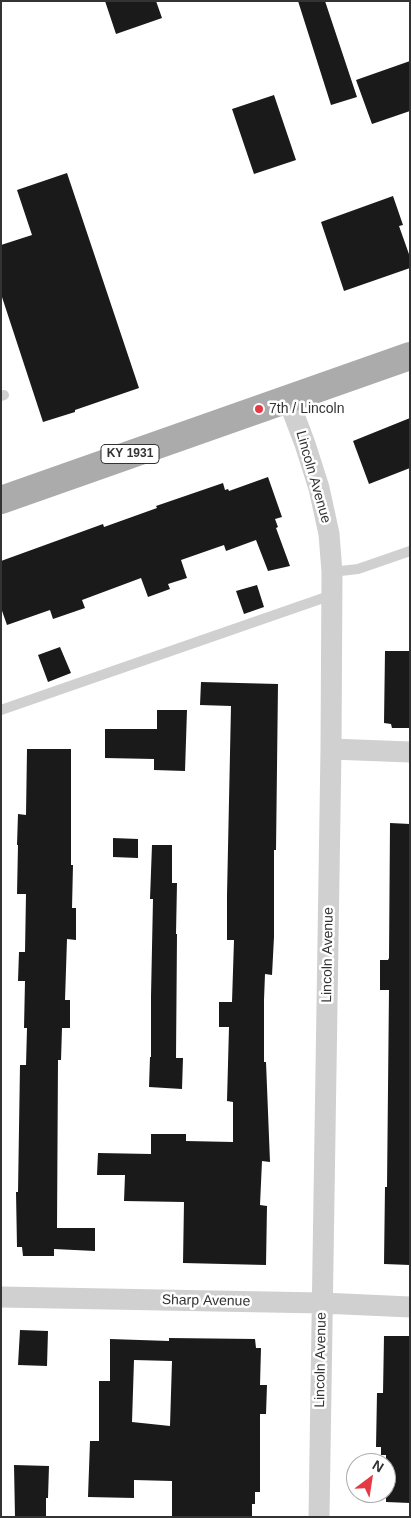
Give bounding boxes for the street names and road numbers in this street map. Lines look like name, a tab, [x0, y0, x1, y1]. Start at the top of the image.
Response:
street label: Lincoln Avenue	[292, 429, 334, 525]
road number: KY 1931	[101, 444, 159, 464]
street label: Lincoln Avenue	[319, 907, 337, 1003]
street label: Sharp Avenue	[162, 1292, 250, 1310]
street label: Lincoln Avenue	[312, 1312, 330, 1408]

